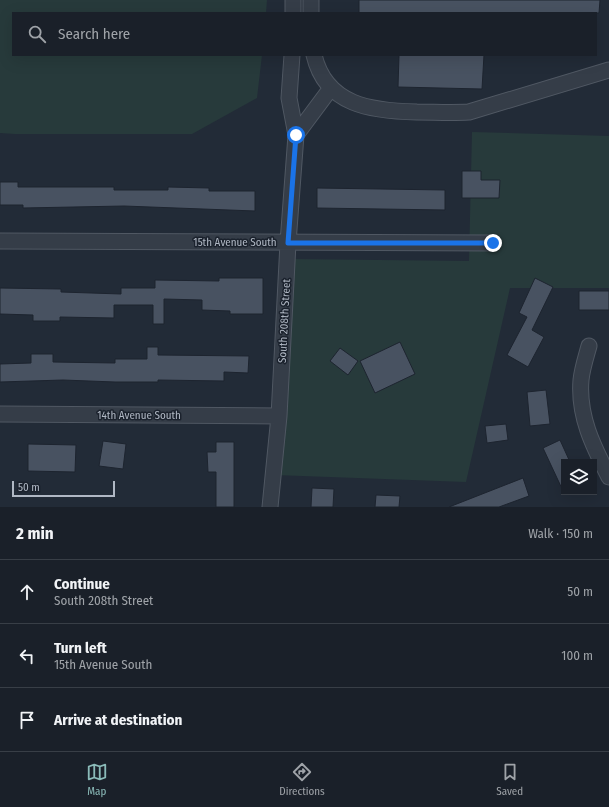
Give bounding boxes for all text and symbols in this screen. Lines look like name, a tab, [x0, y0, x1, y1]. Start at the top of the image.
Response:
search box	[12, 12, 597, 56]
icon: search	[26, 23, 48, 45]
text: Search here	[58, 25, 130, 43]
route start	[287, 126, 305, 144]
route end	[484, 234, 502, 252]
street label: 15th Avenue South	[193, 236, 277, 249]
street label: South 208th Street	[276, 278, 293, 363]
street label: 14th Avenue South	[97, 409, 181, 422]
map controls	[561, 459, 597, 495]
button: layers	[561, 459, 597, 495]
scale bar	[12, 479, 115, 498]
text: 50 m	[18, 481, 40, 494]
text: 2 min	[16, 523, 54, 544]
text: Walk · 150 m	[528, 526, 593, 541]
text: Continue	[54, 575, 110, 593]
icon: ahead	[16, 581, 38, 603]
text: 50 m	[567, 584, 593, 599]
text: South 208th Street	[54, 593, 153, 608]
text: Turn left	[54, 639, 107, 657]
icon: left	[16, 645, 38, 667]
text: 100 m	[561, 648, 593, 663]
text: 15th Avenue South	[54, 657, 152, 672]
icon: arrive	[16, 709, 38, 731]
text: Arrive at destination	[54, 711, 182, 729]
tab: Map	[86, 761, 108, 798]
tab: Directions	[279, 761, 325, 798]
tab: Saved	[496, 761, 523, 798]

